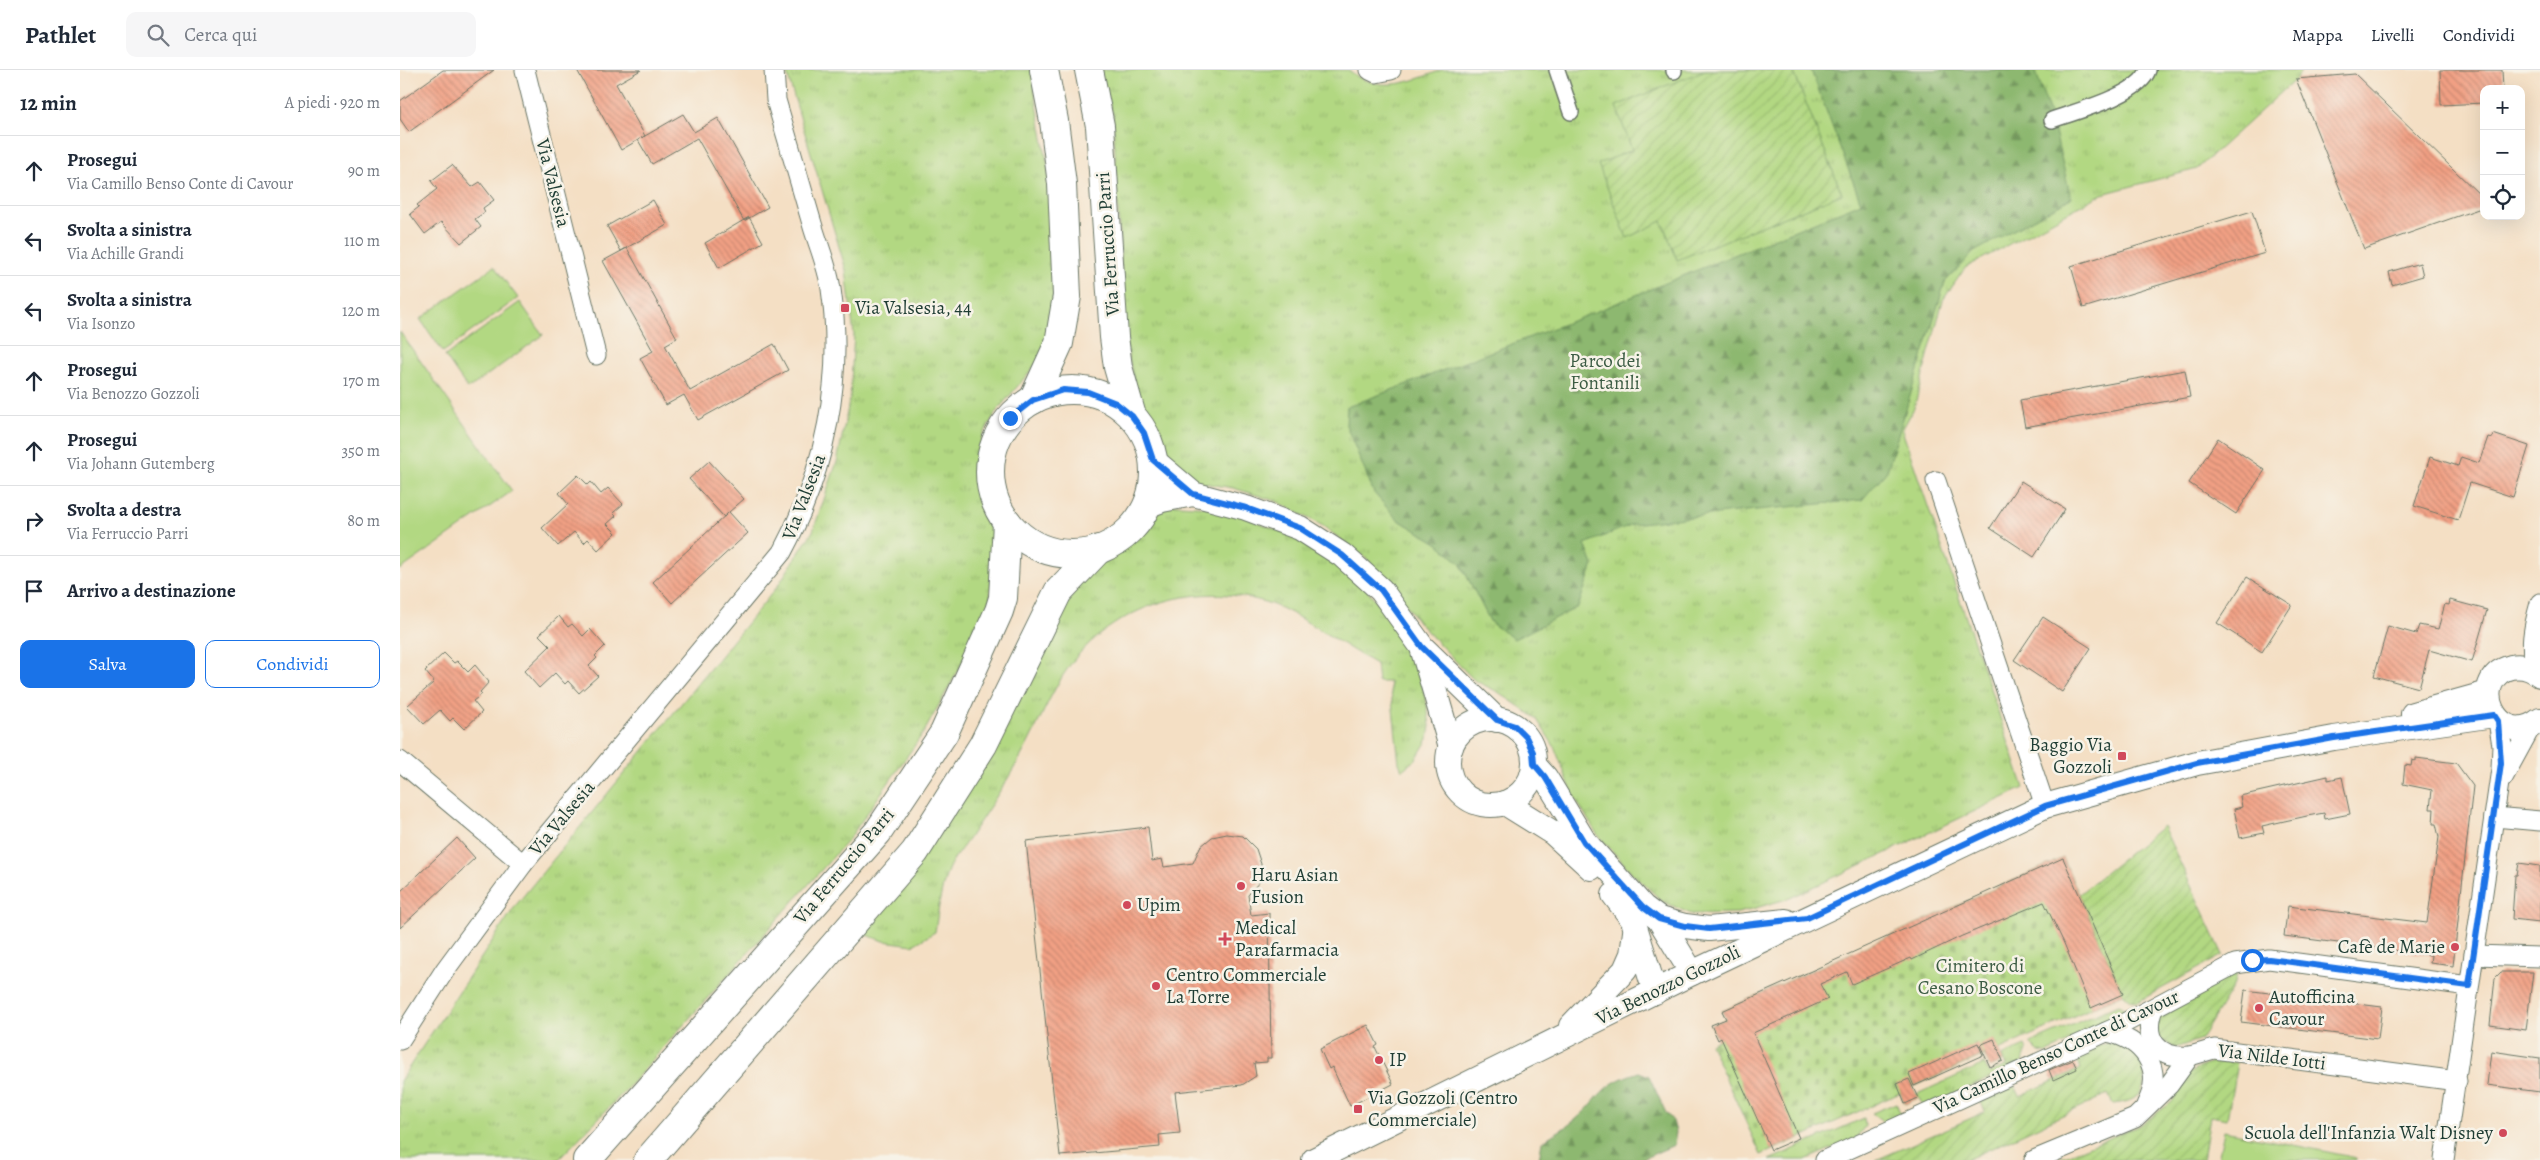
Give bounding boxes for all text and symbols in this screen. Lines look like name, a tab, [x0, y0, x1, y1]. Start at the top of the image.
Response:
search box	[126, 12, 476, 57]
text: Pathlet	[25, 19, 96, 51]
icon: search	[144, 21, 172, 49]
text: Cerca qui	[184, 22, 257, 48]
text: Mappa	[2292, 23, 2343, 47]
text: Livelli	[2371, 23, 2415, 47]
text: Condividi	[2443, 23, 2515, 47]
map controls	[2480, 85, 2525, 220]
button: +	[2480, 85, 2525, 130]
text: 12 min	[20, 89, 77, 117]
text: A piedi · 920 m	[285, 92, 380, 114]
button: −	[2480, 130, 2525, 175]
street label: Via Valsesia	[529, 135, 577, 230]
text: Prosegui	[67, 147, 137, 173]
icon: ahead	[20, 157, 48, 185]
text: 90 m	[348, 160, 380, 182]
street label: Via Ferruccio Parri	[1090, 171, 1126, 318]
text: Via Camillo Benso Conte di Cavour	[67, 173, 294, 195]
button: locate	[2480, 175, 2525, 220]
text: Svolta a sinistra	[67, 217, 192, 243]
icon: left	[20, 227, 48, 255]
text: 110 m	[344, 230, 380, 252]
text: Via Achille Grandi	[67, 243, 184, 265]
text: Svolta a sinistra	[67, 287, 192, 313]
place label: Via Valsesia, 44	[854, 295, 972, 321]
icon: left	[20, 297, 48, 325]
text: 120 m	[342, 300, 380, 322]
marker: Via Valsesia, 44	[839, 302, 851, 314]
text: Via Isonzo	[67, 313, 135, 335]
park label: Parco dei Fontanili	[1569, 348, 1641, 396]
text: Prosegui	[67, 357, 137, 383]
icon: ahead	[20, 367, 48, 395]
text: 170 m	[343, 370, 380, 392]
text: Via Benozzo Gozzoli	[67, 383, 200, 405]
route end	[999, 407, 1022, 430]
text: Prosegui	[67, 427, 137, 453]
icon: ahead	[20, 437, 48, 465]
text: 350 m	[341, 440, 380, 462]
street label: Via Valsesia	[775, 450, 832, 545]
text: Via Johann Gutemberg	[67, 453, 215, 475]
text: Svolta a destra	[67, 497, 181, 523]
icon: right	[20, 507, 48, 535]
text: 80 m	[347, 510, 380, 532]
text: Via Ferruccio Parri	[67, 523, 189, 545]
icon: arrive	[20, 577, 48, 605]
text: Arrivo a destinazione	[67, 578, 236, 604]
button: Salva	[20, 640, 195, 688]
button: Condividi	[205, 640, 380, 688]
place label: Baggio Via Gozzoli	[2029, 732, 2112, 780]
marker: Baggio Via Gozzoli	[2116, 750, 2128, 762]
street label: Via Valsesia	[522, 775, 601, 862]
street label: Via Ferruccio Parri	[787, 802, 900, 930]
place label: Haru Asian Fusion	[1251, 862, 1338, 910]
marker: Haru Asian Fusion	[1235, 880, 1247, 892]
place label: Upim	[1137, 892, 1181, 918]
marker: Upim	[1121, 899, 1133, 911]
place label: Medical Parafarmacia	[1235, 915, 1339, 963]
marker: Medical Parafarmacia	[1219, 933, 1231, 945]
place label: Cafè de Marie	[2338, 934, 2445, 960]
street label: Via Benozzo Gozzoli	[1591, 939, 1745, 1032]
marker: Cafè de Marie	[2449, 941, 2461, 953]
route start	[2241, 949, 2264, 972]
park label: Cimitero di Cesano Boscone	[1918, 953, 2042, 1001]
place label: Centro Commerciale La Torre	[1166, 962, 1327, 1010]
marker: Centro Commerciale La Torre	[1150, 980, 1162, 992]
street label: Via Camillo Benso Conte di Cavour	[1928, 983, 2183, 1121]
place label: Autofficina Cavour	[2268, 984, 2355, 1032]
marker: Autofficina Cavour	[2253, 1002, 2265, 1014]
street label: Via Nilde Iotti	[2216, 1037, 2327, 1077]
place label: IP	[1389, 1047, 1407, 1073]
marker: IP	[1373, 1054, 1385, 1066]
place label: Via Gozzoli (Centro Commerciale)	[1367, 1085, 1518, 1133]
marker: Via Gozzoli (Centro Commerciale)	[1352, 1103, 1364, 1115]
place label: Scuola dell'Infanzia Walt Disney	[2244, 1120, 2494, 1146]
marker: Scuola dell'Infanzia Walt Disney	[2497, 1127, 2509, 1139]

